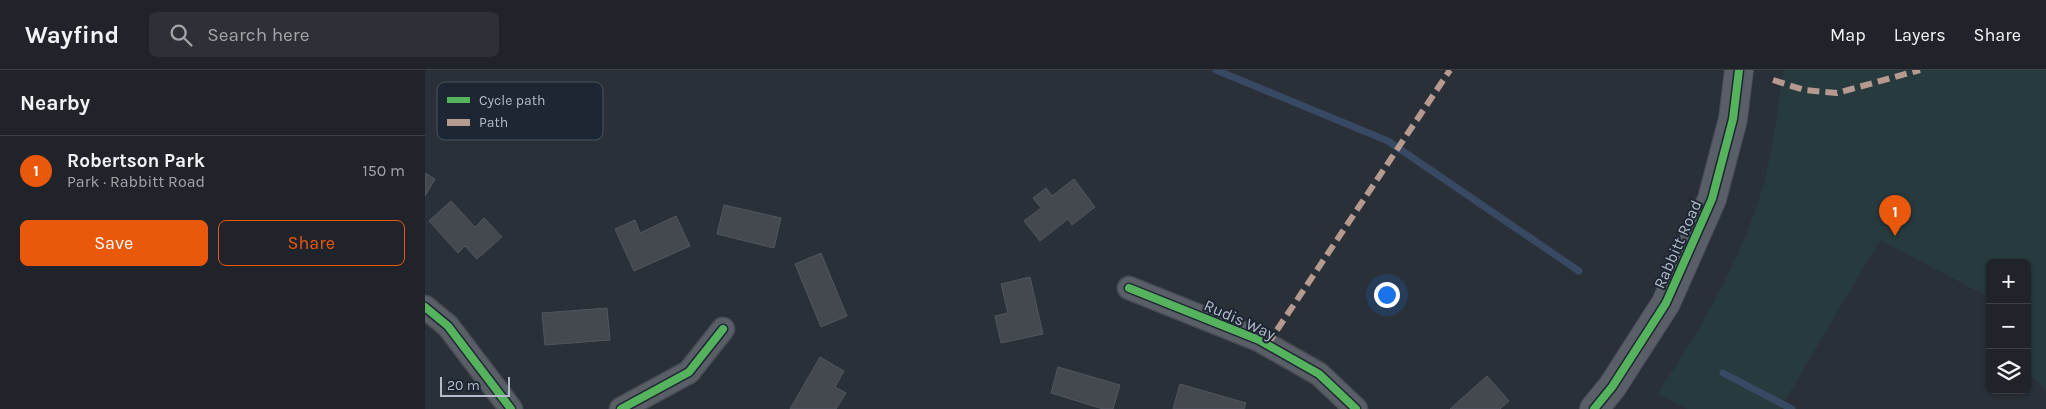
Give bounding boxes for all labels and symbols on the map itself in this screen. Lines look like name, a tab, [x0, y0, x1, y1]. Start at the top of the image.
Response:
legend	[437, 82, 603, 140]
text: Cycle path	[479, 92, 545, 109]
text: Path	[479, 114, 508, 131]
pin: 1	[1879, 195, 1911, 236]
street label: Rabbitt Road	[1649, 197, 1705, 291]
your location	[1374, 282, 1400, 308]
street label: Rudis Way	[1201, 295, 1279, 344]
scale bar	[440, 374, 510, 397]

